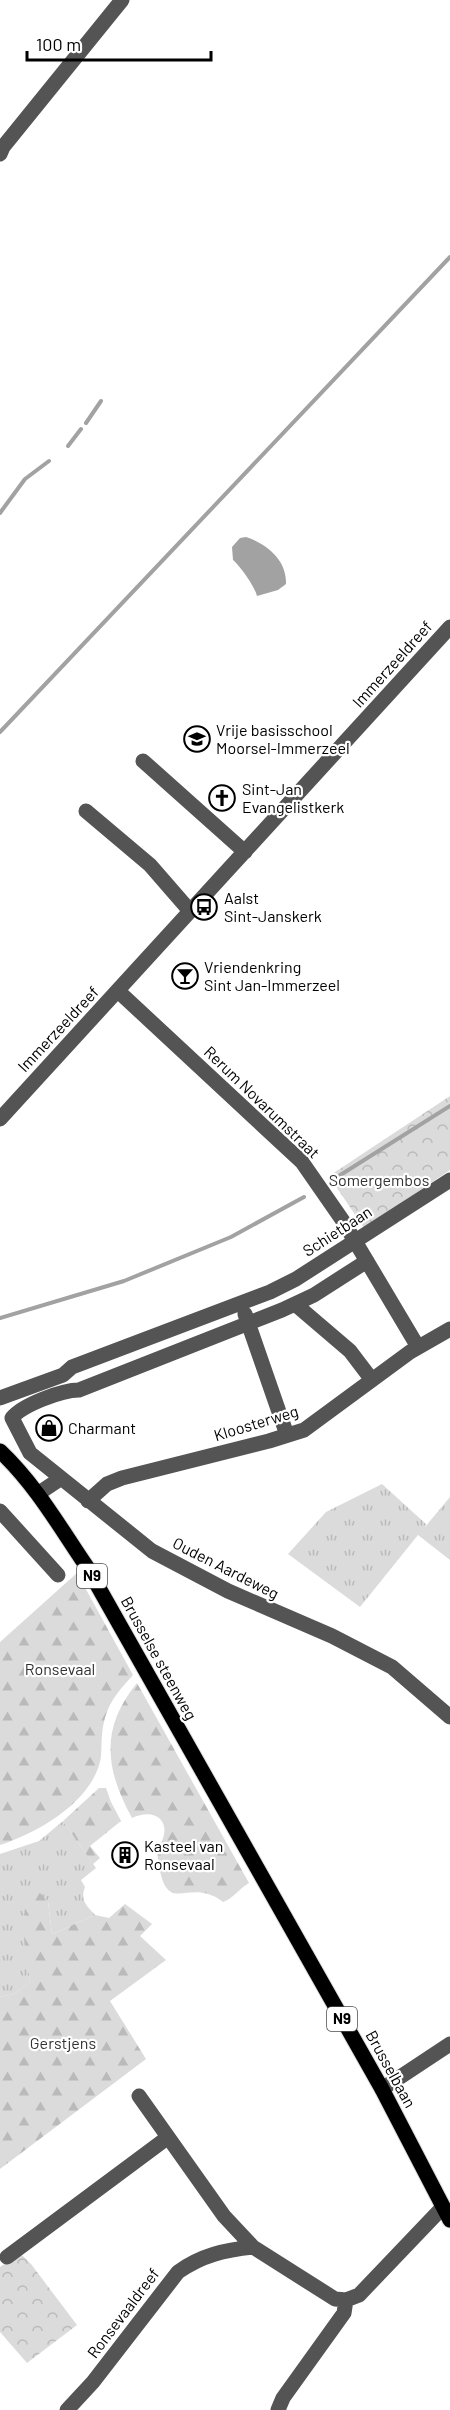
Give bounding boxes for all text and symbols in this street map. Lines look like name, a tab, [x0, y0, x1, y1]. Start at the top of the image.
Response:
scale bar	[27, 24, 212, 62]
text: 100 m	[36, 33, 81, 55]
street label: Immerzeeldreef	[348, 616, 436, 711]
place label: Vrije basisschool Moorsel-Immerzeel	[216, 720, 350, 757]
school or university icon: Vrije basisschool Moorsel-Immerzeel	[182, 724, 212, 754]
place label: Sint-Jan Evangelistkerk	[242, 779, 344, 816]
church icon: Sint-Jan Evangelistkerk	[207, 783, 237, 813]
place label: Aalst Sint-Janskerk	[224, 888, 322, 925]
bus stop icon: Aalst Sint-Janskerk	[189, 892, 219, 922]
place label: Vriendenkring Sint Jan-Immerzeel	[204, 957, 340, 994]
bar icon: Vriendenkring Sint Jan-Immerzeel	[170, 961, 200, 991]
street label: Immerzeeldreef	[13, 982, 102, 1075]
street label: Rerum Novarumstraat	[201, 1042, 324, 1162]
park label: Somergembos	[329, 1170, 429, 1189]
street label: Schietbaan	[299, 1201, 375, 1260]
street label: Kloosterweg	[211, 1401, 300, 1444]
shop icon: Charmant	[34, 1413, 64, 1443]
place label: Charmant	[68, 1418, 136, 1437]
street label: Ouden Aardeweg	[170, 1533, 283, 1602]
road number: N9	[77, 1564, 107, 1588]
street label: Brusselse steenweg	[118, 1593, 201, 1723]
park label: Ronsevaal	[25, 1659, 95, 1678]
place label: Kasteel van Ronsevaal	[144, 1836, 223, 1873]
building icon: Kasteel van Ronsevaal	[110, 1840, 140, 1870]
road number: N9	[327, 2007, 357, 2031]
street label: Brusselbaan	[362, 2027, 420, 2111]
park label: Gerstjens	[30, 2033, 96, 2052]
street label: Ronsevaaldreef	[83, 2264, 163, 2361]

